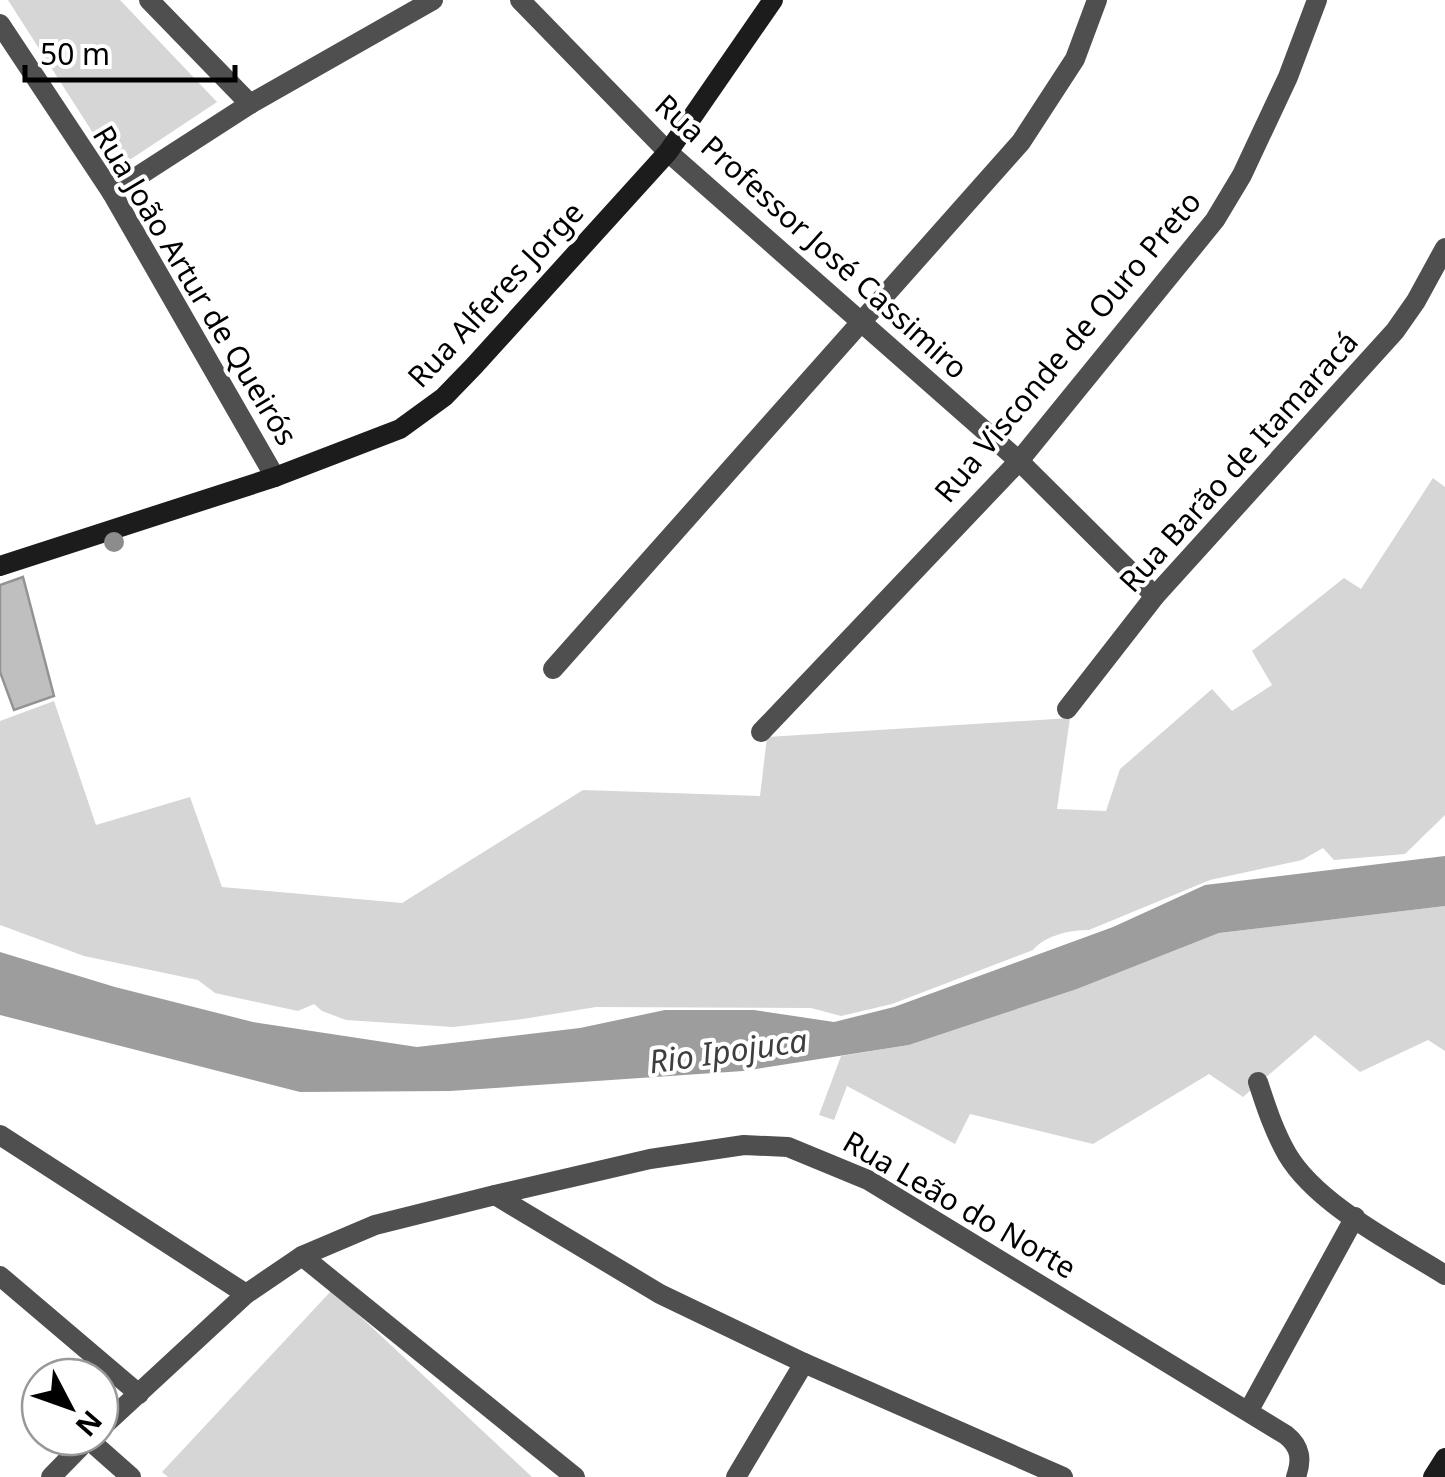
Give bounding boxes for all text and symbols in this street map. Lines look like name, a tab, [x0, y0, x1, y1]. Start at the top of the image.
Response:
scale bar	[25, 20, 235, 82]
text: 50 m	[40, 33, 110, 74]
street label: Rua Professor José Cassimiro	[647, 84, 977, 388]
street label: Rua João Artur de Queirós	[84, 117, 308, 453]
street label: Rua Visconde de Ouro Preto	[924, 182, 1210, 510]
street label: Rua Alferes Jorge	[398, 192, 592, 396]
street label: Rua Barão de Itamaracá	[1110, 322, 1366, 600]
water label: Rio Ipojuca	[646, 1018, 810, 1082]
street label: Rua Leão do Norte	[836, 1121, 1084, 1287]
north arrow	[20, 1357, 120, 1457]
text: N	[68, 1403, 111, 1445]

